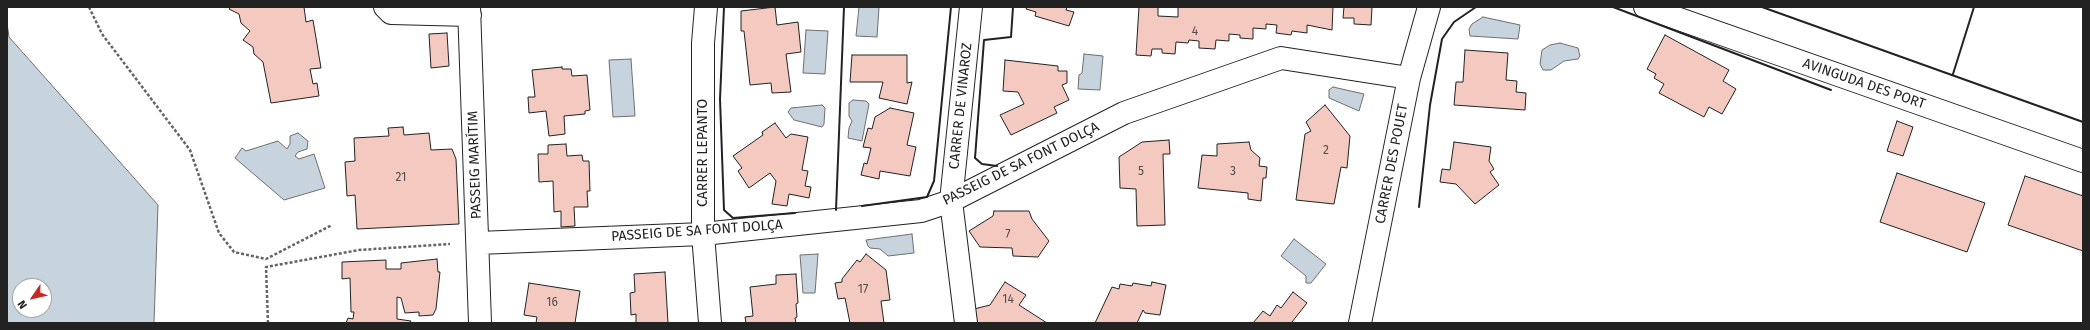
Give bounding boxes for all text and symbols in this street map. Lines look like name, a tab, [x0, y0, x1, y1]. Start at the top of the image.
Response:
house number: 4	[1192, 25, 1198, 39]
street label: CARRER DE VINAROZ	[946, 42, 976, 170]
street label: AVINGUDA DES PORT	[1800, 55, 1928, 113]
street label: CARRER LEPANTO	[695, 99, 711, 207]
street label: CARRER DES POUET	[1372, 103, 1412, 225]
street label: PASSEIG MARÍTIM	[465, 111, 485, 219]
street label: PASSEIG DE SA FONT DOLÇA	[940, 119, 1102, 209]
house number: 2	[1323, 144, 1329, 158]
house number: 5	[1138, 165, 1144, 179]
house number: 3	[1230, 165, 1236, 179]
house number: 21	[396, 171, 406, 185]
street label: PASSEIG DE SA FONT DOLÇA	[611, 217, 783, 245]
house number: 7	[1005, 228, 1011, 242]
north arrow	[12, 278, 52, 318]
house number: 17	[858, 283, 868, 297]
house number: 14	[1002, 293, 1014, 307]
house number: 16	[546, 296, 558, 310]
text: N	[15, 298, 30, 311]

